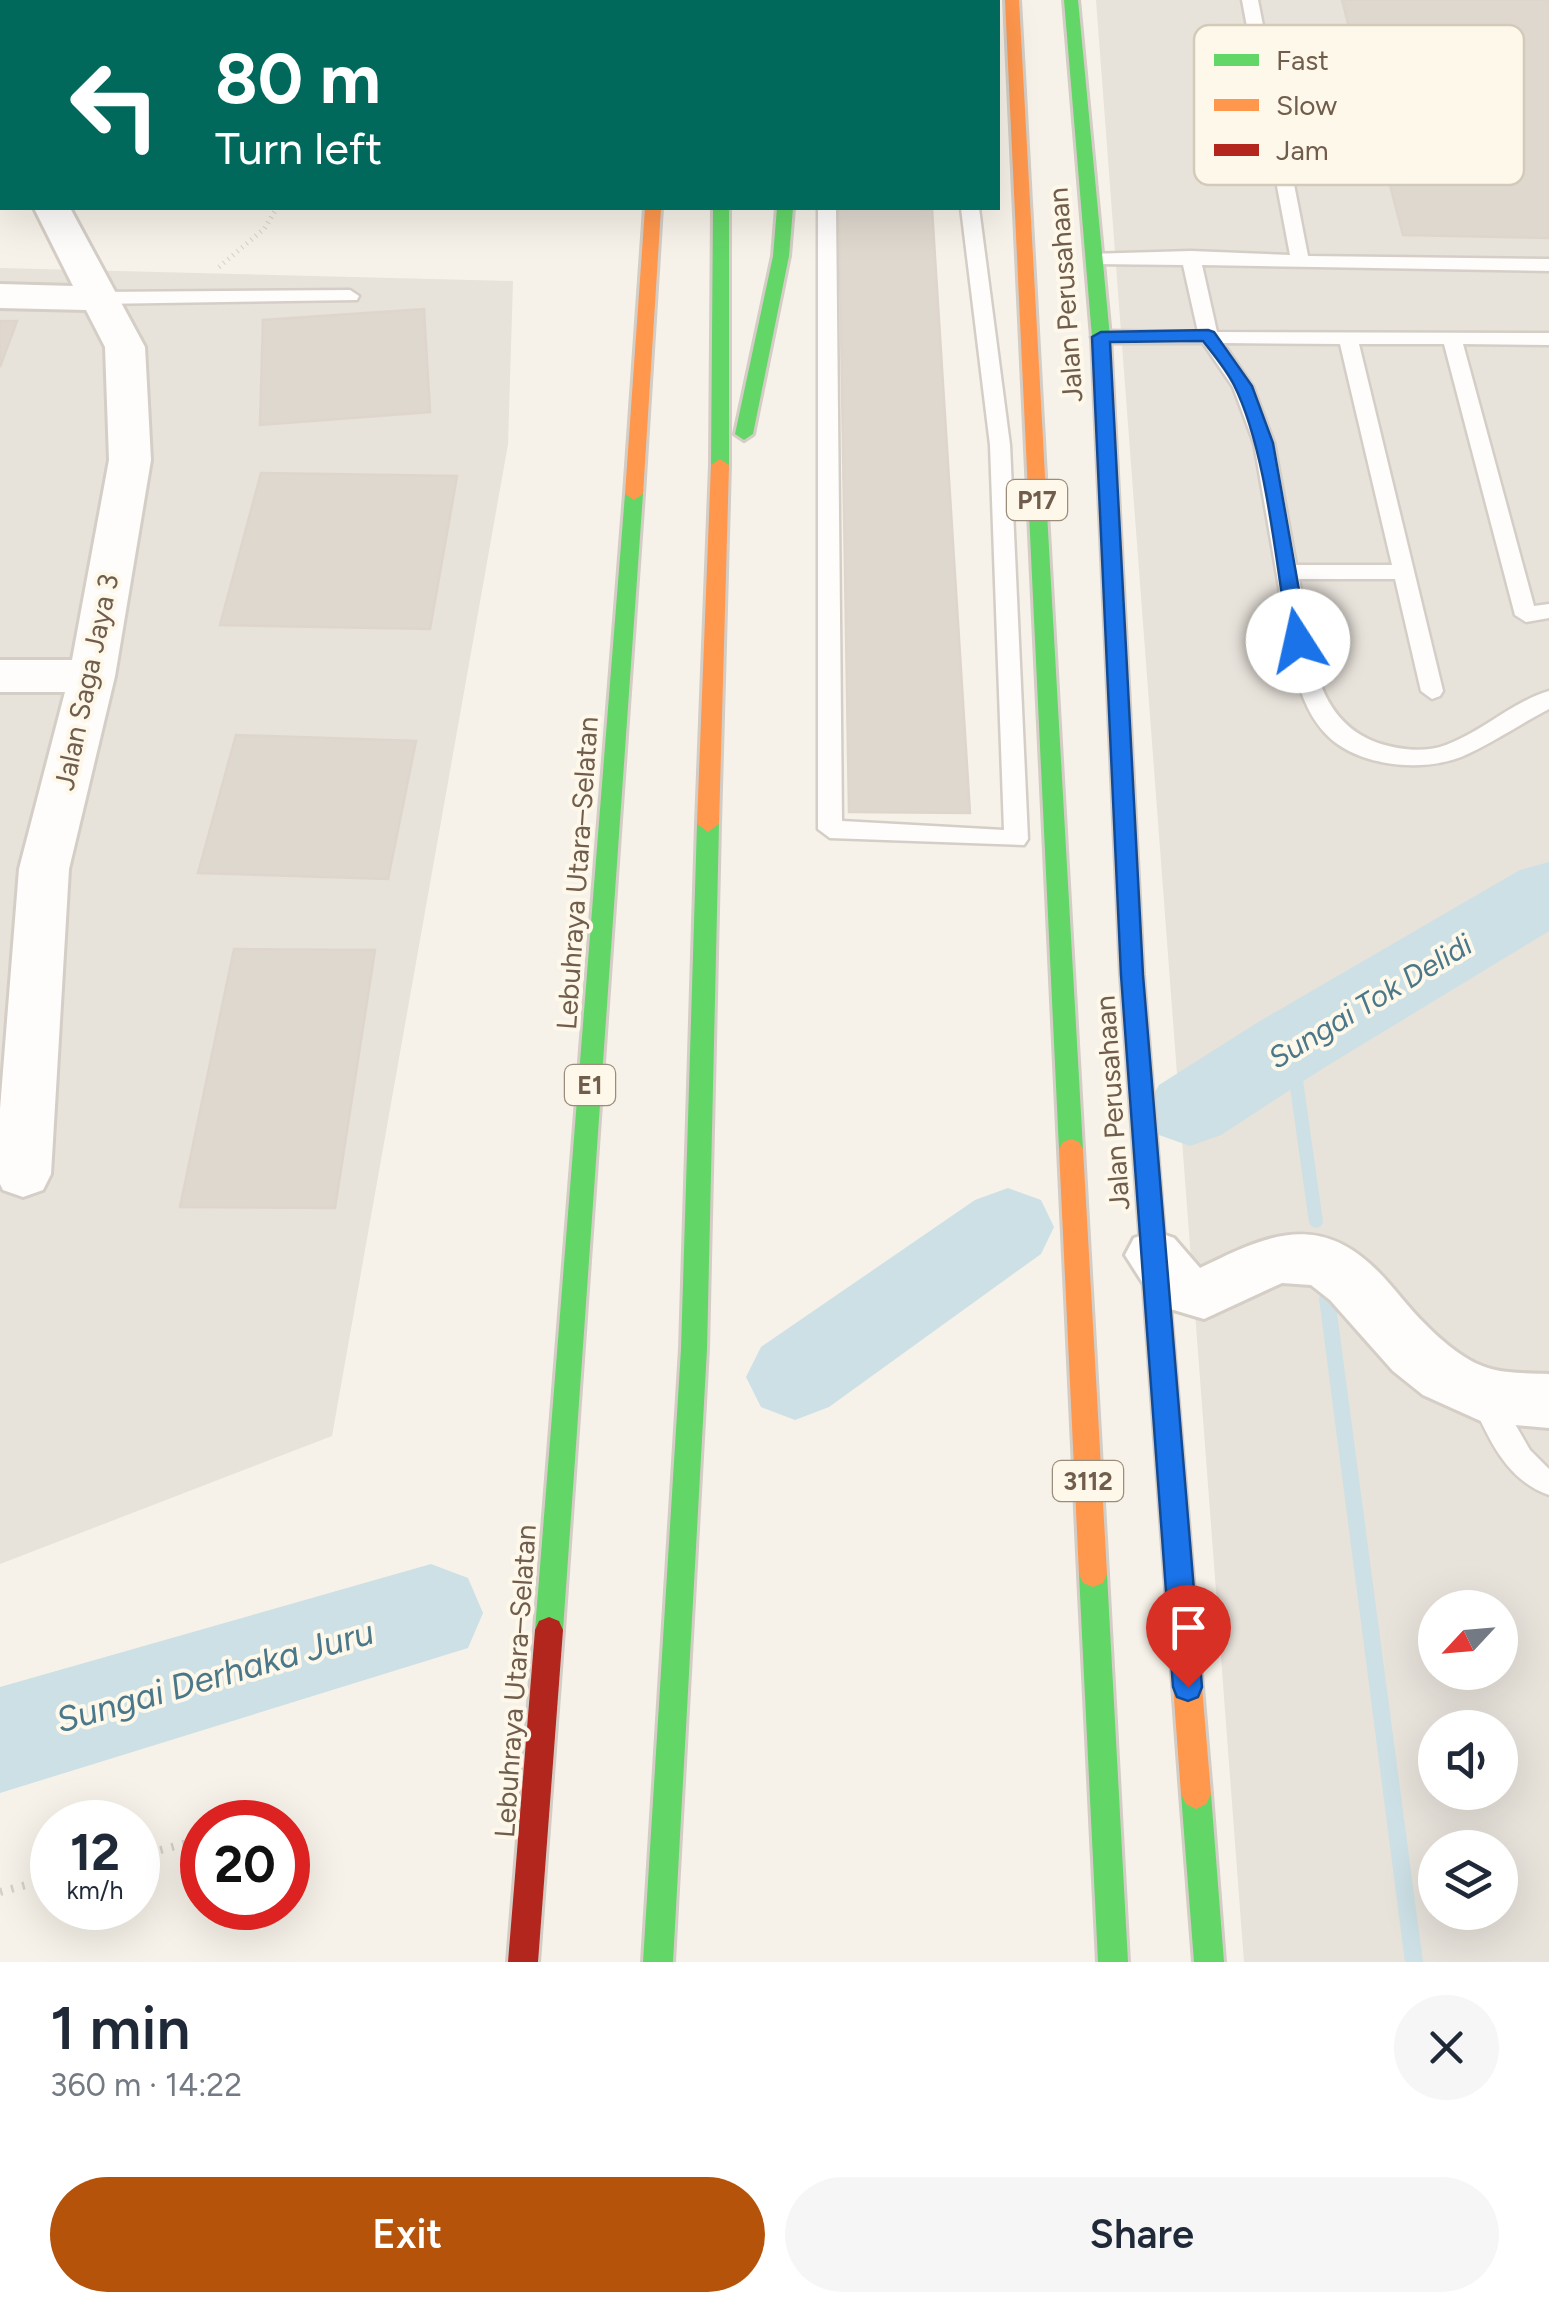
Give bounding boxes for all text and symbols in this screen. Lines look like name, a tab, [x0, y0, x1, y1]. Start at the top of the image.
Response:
legend	[1194, 25, 1524, 185]
text: 80 m	[215, 36, 381, 121]
icon: left	[50, 40, 180, 170]
text: Fast	[1276, 43, 1329, 77]
text: Slow	[1276, 88, 1337, 122]
text: Turn left	[215, 121, 382, 175]
text: Jam	[1276, 133, 1329, 167]
street label: Jalan Perusahaan	[1041, 187, 1089, 403]
road number: P17	[1007, 480, 1067, 520]
street label: Jalan Saga Jaya 3	[46, 571, 126, 793]
position arrow	[1246, 589, 1350, 693]
street label: Lebuhraya Utara–Selatan	[549, 715, 605, 1031]
water label: Sungai Tok Delidi	[1262, 925, 1479, 1076]
street label: Jalan Perusahaan	[1088, 995, 1136, 1211]
road number: E1	[565, 1065, 615, 1105]
road number: 3112	[1053, 1461, 1123, 1501]
street label: Lebuhraya Utara–Selatan	[487, 1523, 543, 1839]
pin	[1146, 1585, 1231, 1688]
north arrow	[1418, 1590, 1518, 1690]
map controls	[1418, 1590, 1518, 1930]
icon: arrive	[1161, 1600, 1216, 1655]
water label: Sungai Derhaka Juru	[51, 1611, 379, 1741]
button: sound	[1418, 1710, 1518, 1810]
speed limit sign: 20	[180, 1800, 310, 1930]
text: 12	[70, 1822, 120, 1883]
button: layers	[1418, 1830, 1518, 1930]
text: km/h	[66, 1875, 124, 1905]
text: 1 min	[50, 1992, 190, 2064]
button: close	[1394, 1995, 1499, 2100]
text: 360 m · 14:22	[50, 2066, 242, 2104]
button: Exit	[50, 2177, 765, 2292]
button: Share	[785, 2177, 1499, 2292]

